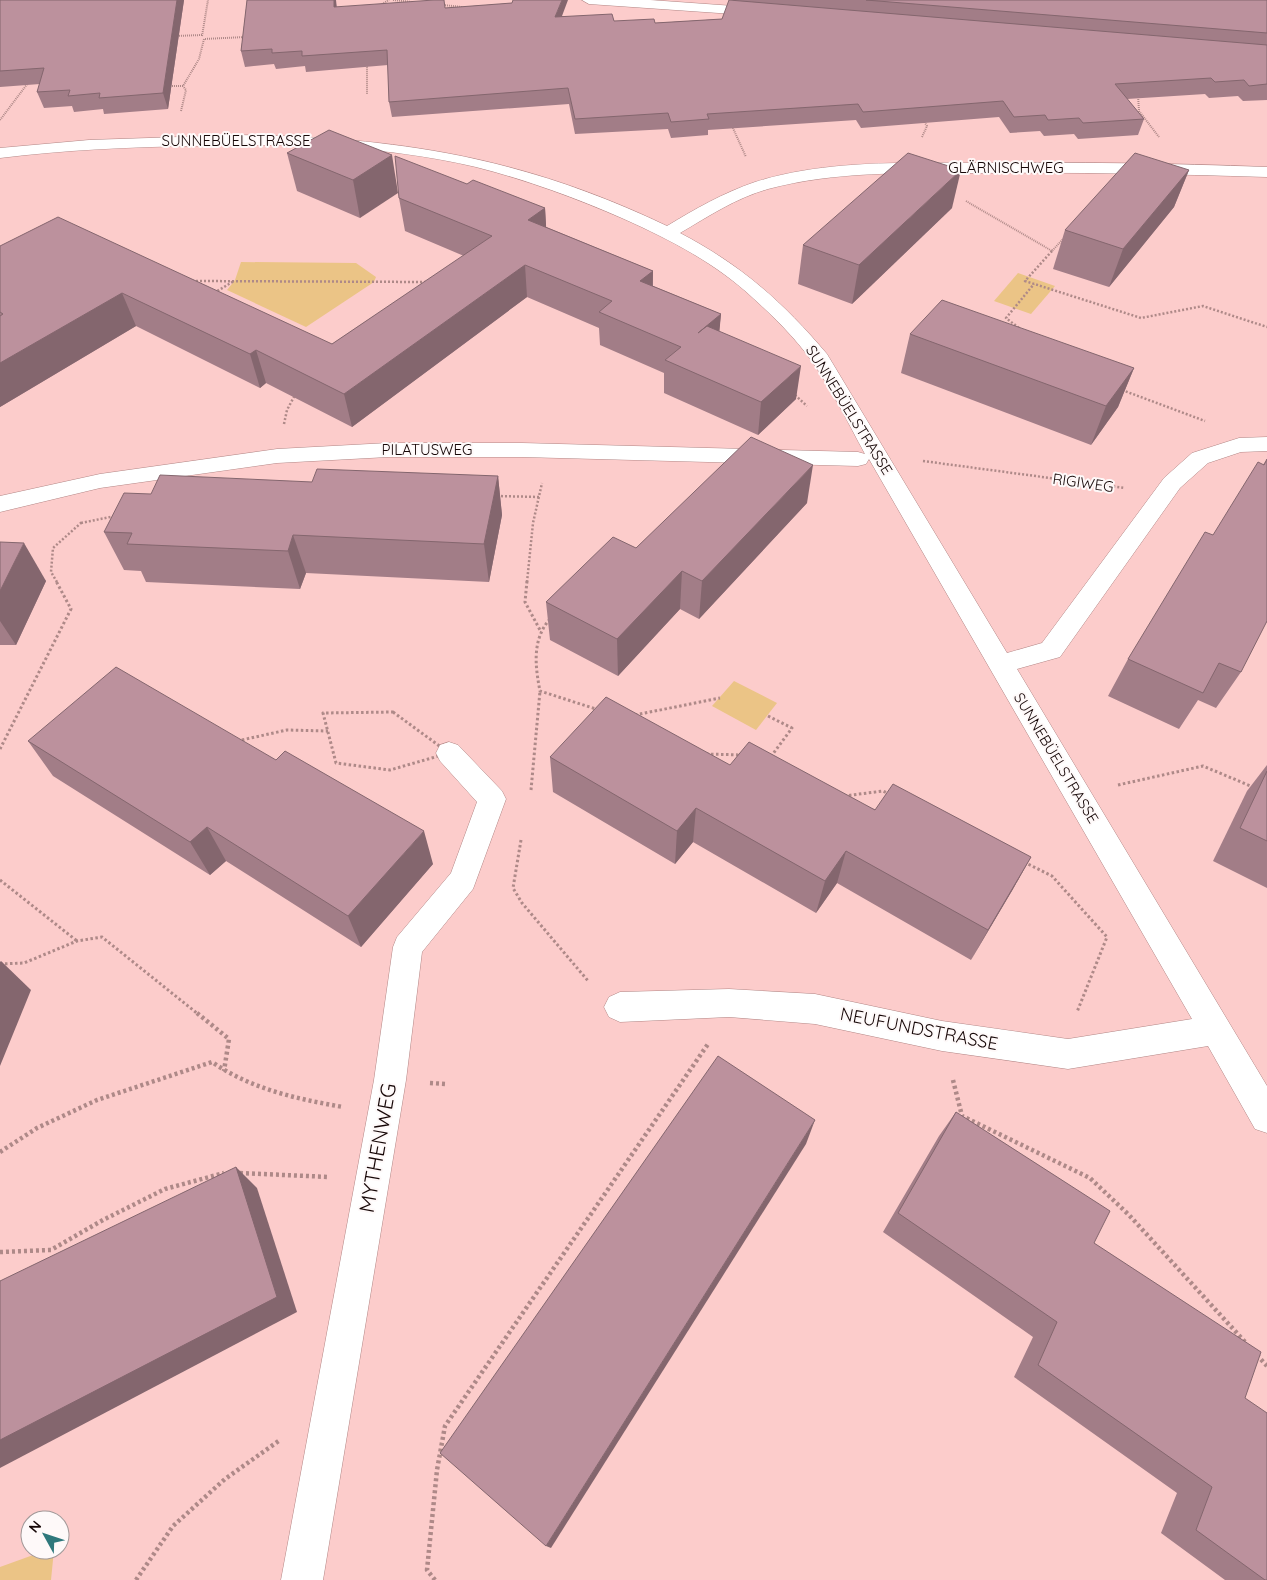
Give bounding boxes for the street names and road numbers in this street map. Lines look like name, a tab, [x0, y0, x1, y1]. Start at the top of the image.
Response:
street label: SUNNEBÜELSTRASSE	[161, 131, 311, 150]
street label: GLÄRNISCHWEG	[948, 158, 1064, 177]
street label: SUNNEBÜELSTRASSE	[802, 341, 897, 478]
street label: PILATUSWEG	[381, 440, 473, 459]
street label: RIGIWEG	[1051, 469, 1115, 496]
street label: SUNNEBÜELSTRASSE	[1010, 689, 1103, 827]
street label: NEUFUNDSTRASSE	[838, 1002, 1000, 1055]
street label: MYTHENWEG	[353, 1081, 401, 1215]

